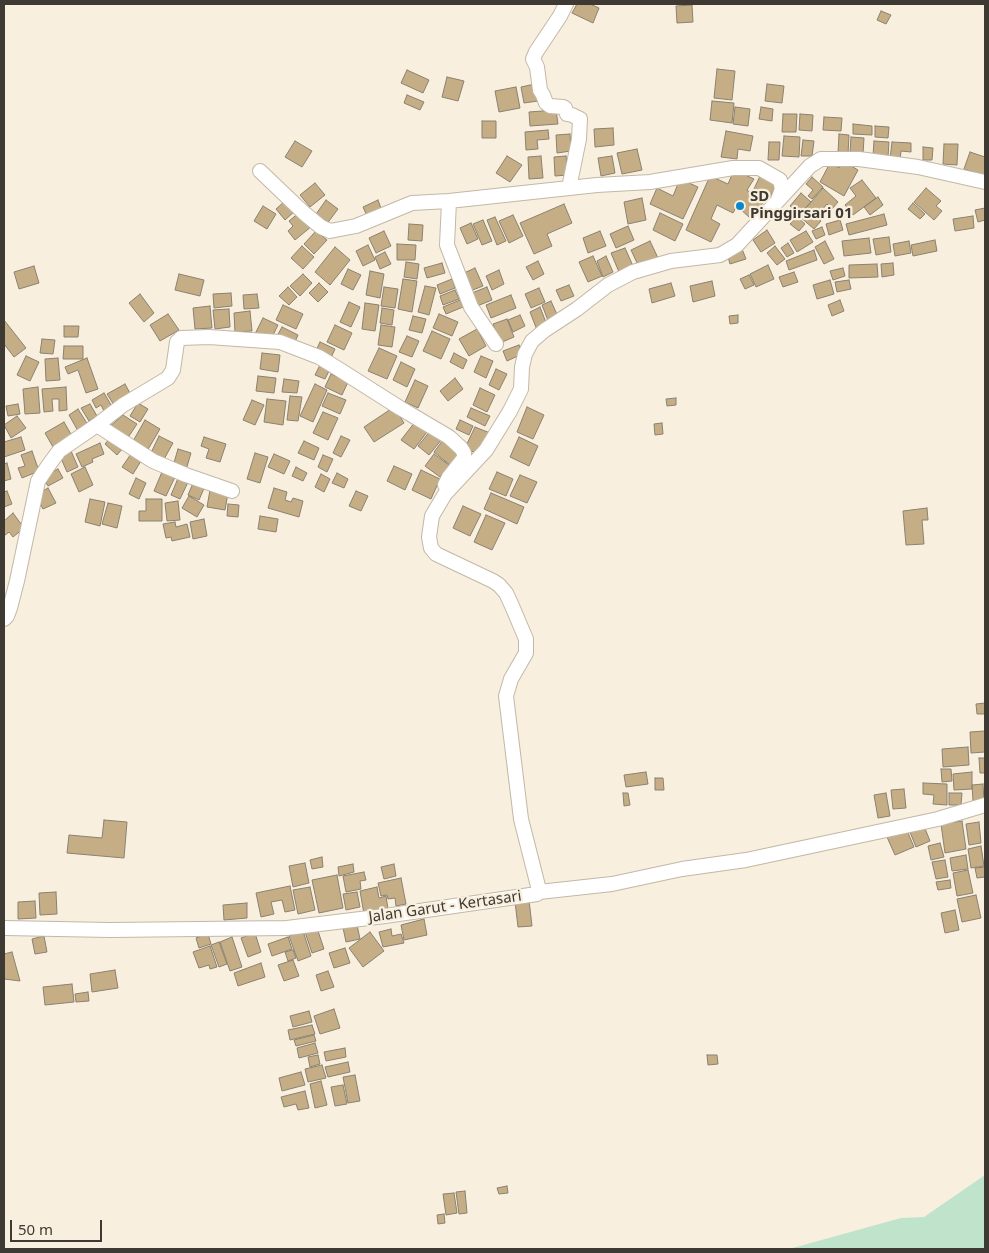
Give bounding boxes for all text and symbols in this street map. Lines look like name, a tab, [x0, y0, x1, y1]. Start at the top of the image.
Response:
place label: SD Pinggirsari 01	[750, 188, 852, 223]
marker: SD Pinggirsari 01	[734, 200, 746, 212]
street label: Jalan Garut - Kertasari	[367, 887, 523, 927]
scale bar	[12, 1210, 105, 1242]
text: 50 m	[18, 1219, 53, 1239]

